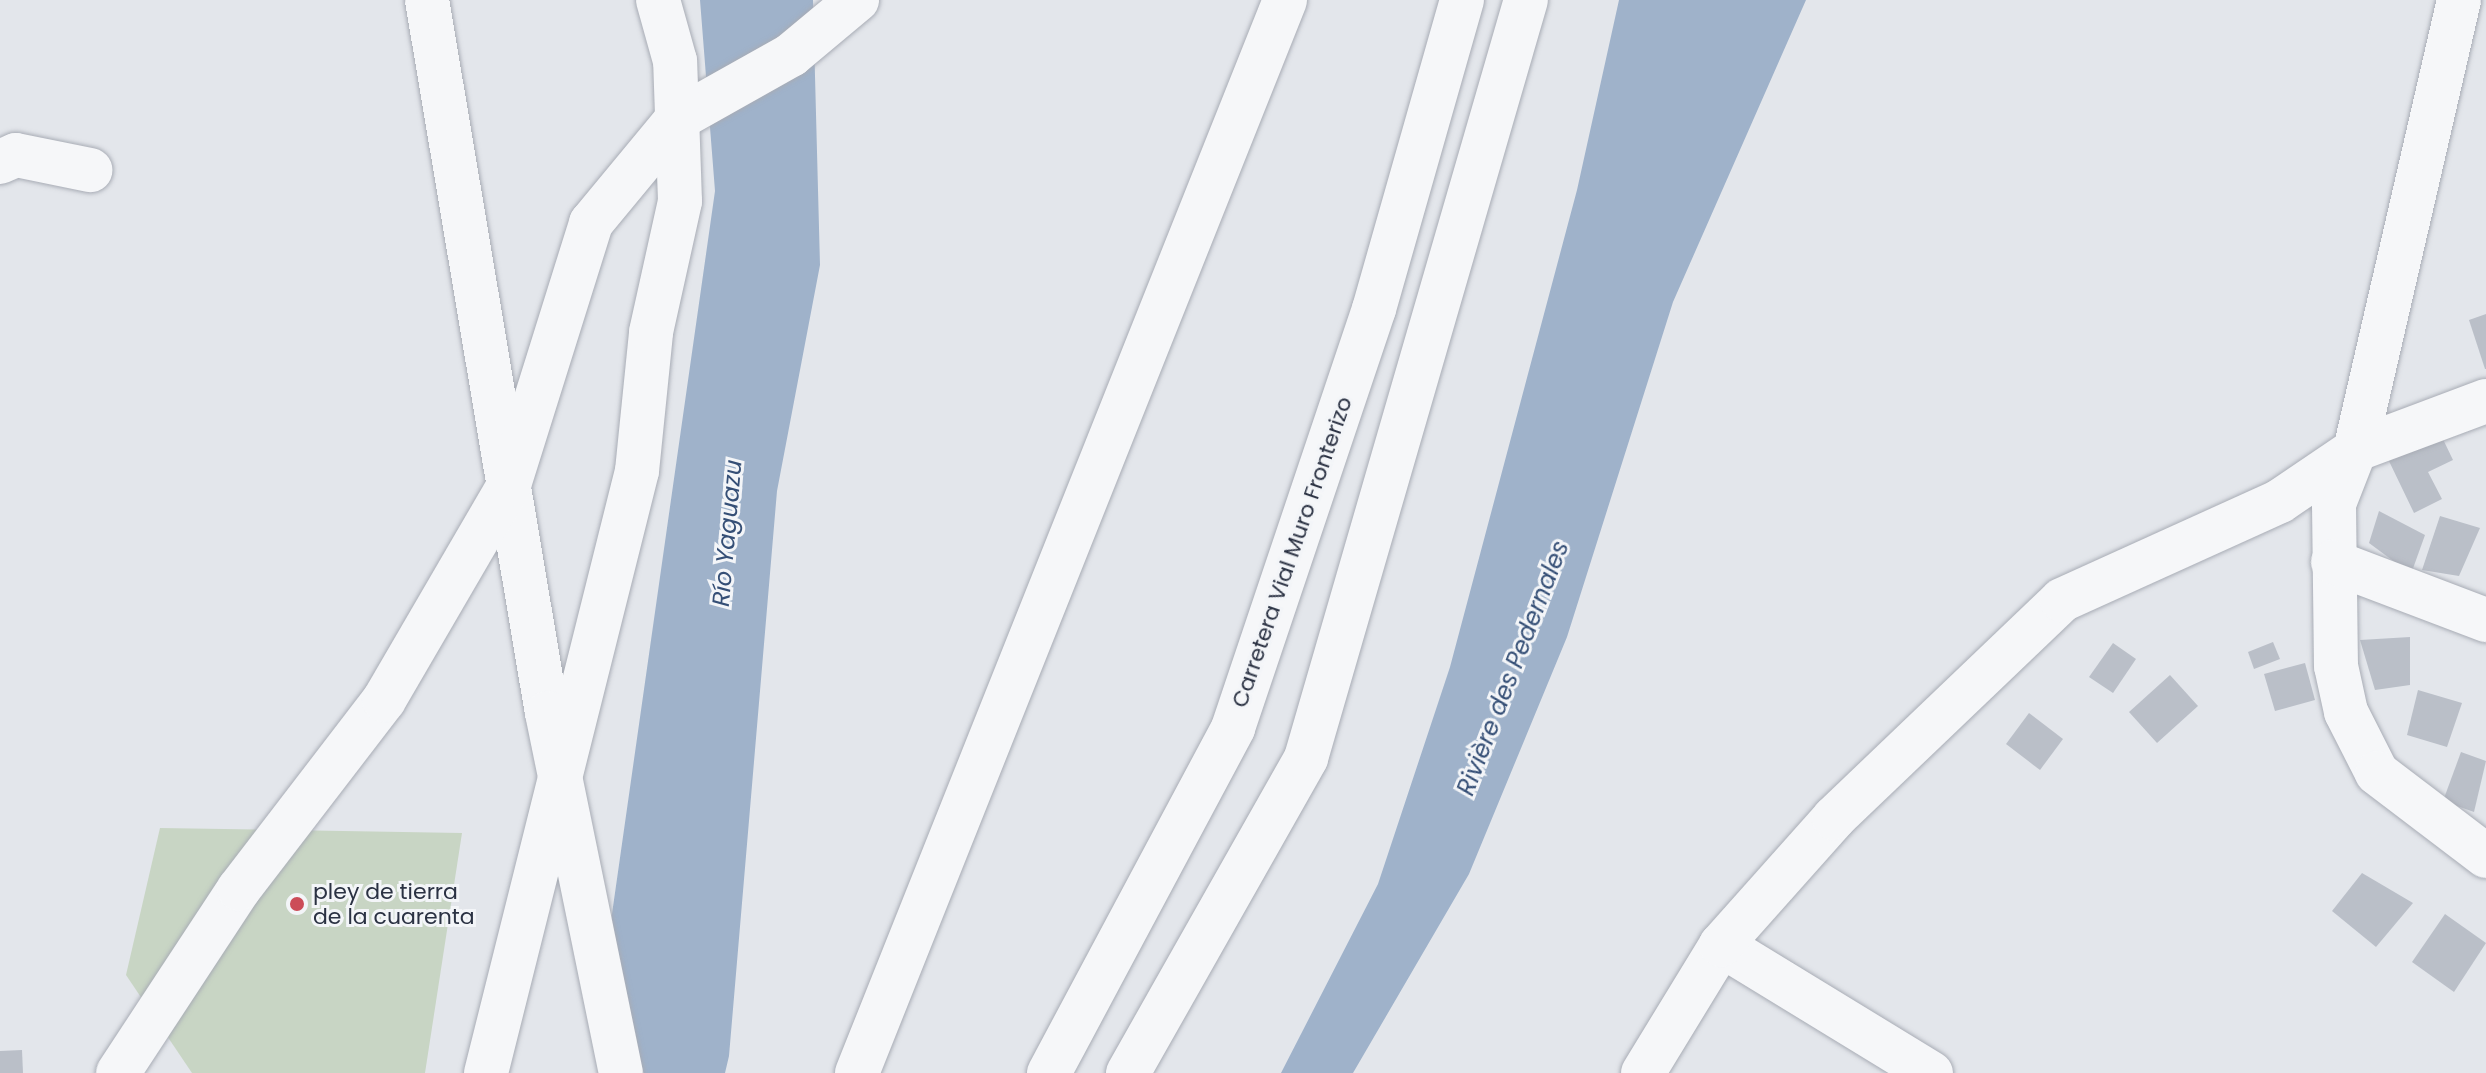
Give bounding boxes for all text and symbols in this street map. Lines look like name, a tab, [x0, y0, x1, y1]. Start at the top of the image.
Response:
street label: Carretera Vial Muro Fronterizo	[1226, 393, 1358, 711]
water label: Río Yaguazu	[706, 458, 748, 608]
water label: Rivière des Pedernales	[1451, 537, 1575, 799]
place label: pley de tierra de la cuarenta	[313, 878, 475, 930]
marker: pley de tierra de la cuarenta	[288, 895, 306, 913]

